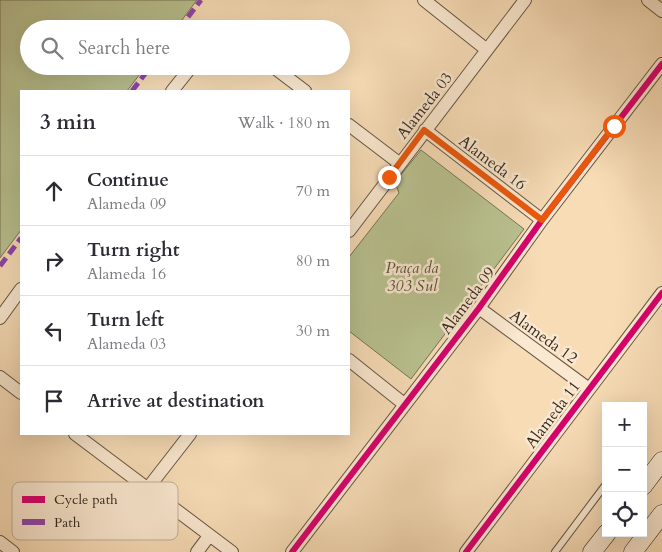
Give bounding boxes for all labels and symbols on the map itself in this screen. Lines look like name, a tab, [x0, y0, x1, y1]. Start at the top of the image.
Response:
street label: Alameda 03	[392, 68, 458, 144]
route start	[603, 115, 626, 138]
street label: Alameda 16	[454, 130, 531, 195]
route end	[378, 166, 401, 189]
park label: Praça da 303 Sul	[385, 257, 439, 297]
street label: Alameda 09	[435, 262, 500, 339]
street label: Alameda 12	[505, 305, 582, 369]
street label: Alameda 11	[520, 376, 585, 453]
legend	[12, 482, 178, 540]
text: Cycle path	[54, 490, 118, 509]
text: Path	[54, 513, 81, 532]

